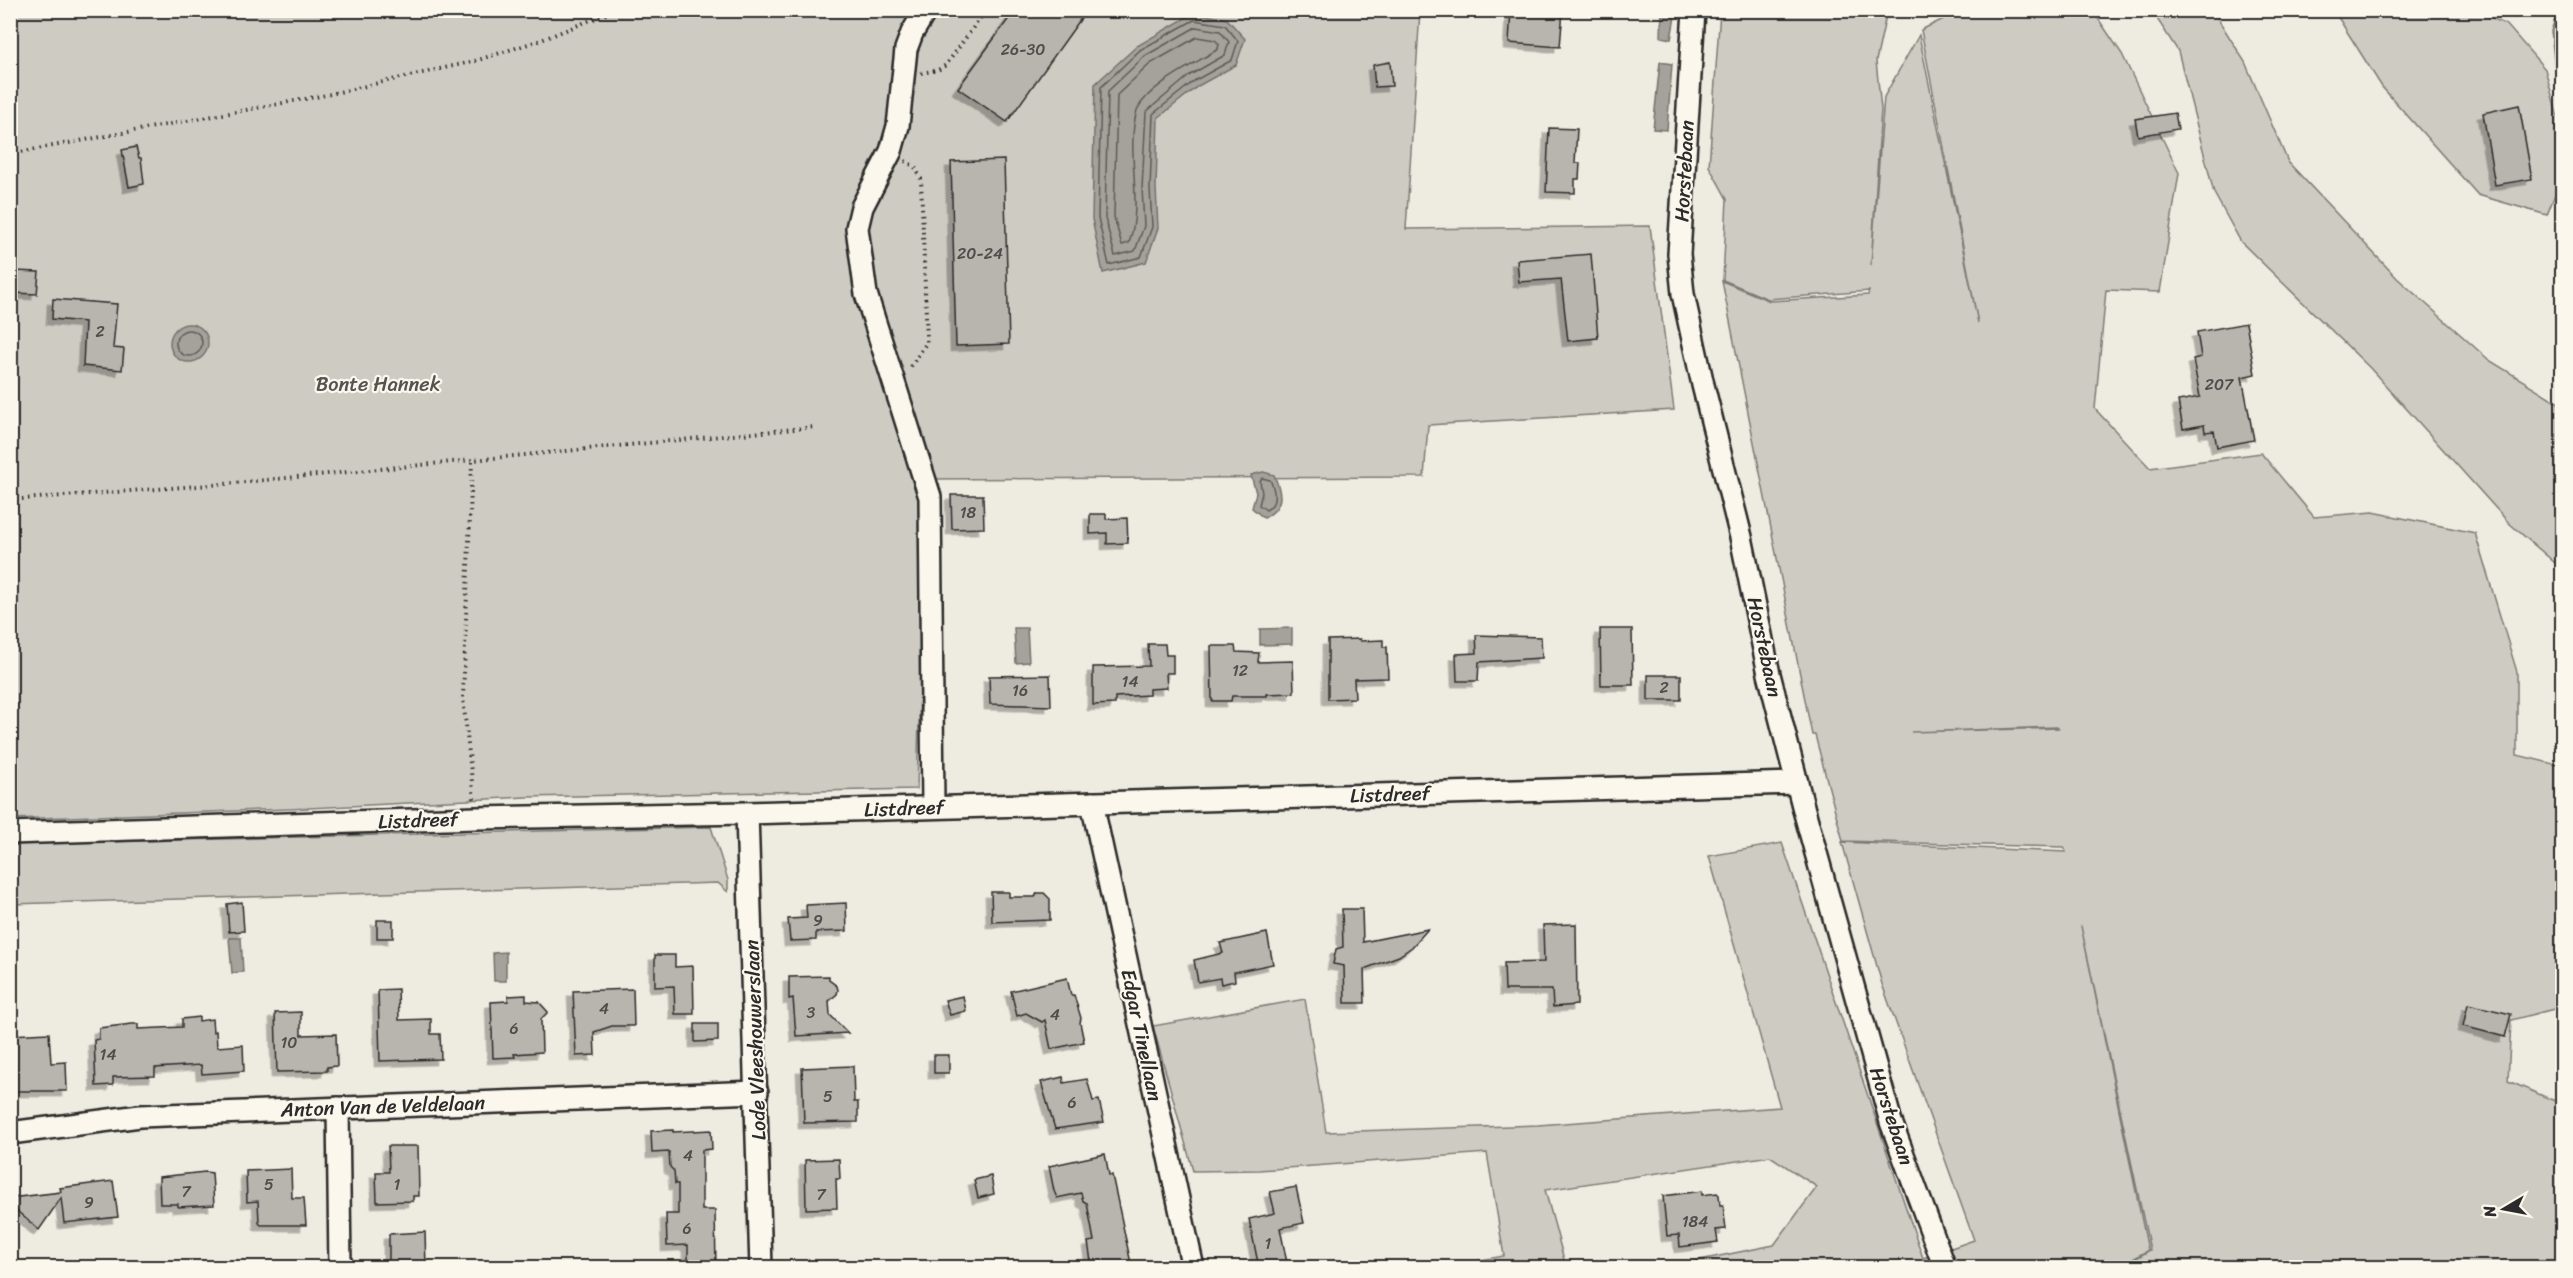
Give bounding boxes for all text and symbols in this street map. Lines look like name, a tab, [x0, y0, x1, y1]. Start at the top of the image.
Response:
house number: 26-30	[1001, 35, 1045, 64]
street label: Horstebaan	[1664, 119, 1705, 223]
house number: 20-24	[957, 239, 1003, 268]
house number: 2	[95, 317, 105, 346]
park label: Bonte Hannek	[316, 367, 441, 402]
house number: 207	[2205, 370, 2234, 399]
house number: 18	[960, 498, 977, 527]
street label: Horstebaan	[1737, 594, 1792, 701]
house number: 12	[1232, 656, 1248, 685]
house number: 14	[1122, 667, 1138, 696]
house number: 2	[1659, 673, 1669, 702]
house number: 16	[1012, 676, 1028, 705]
street label: Listdreef	[1349, 776, 1433, 813]
street label: Listdreef	[863, 790, 947, 827]
street label: Listdreef	[377, 802, 461, 839]
house number: 9	[813, 906, 823, 935]
street label: Lode Vleeshouwerslaan	[735, 939, 776, 1141]
street label: Edgar Tinellaan	[1110, 966, 1173, 1105]
house number: 4	[599, 994, 609, 1023]
house number: 3	[807, 998, 816, 1027]
house number: 4	[1050, 1000, 1060, 1029]
house number: 6	[509, 1014, 519, 1043]
house number: 10	[281, 1028, 297, 1057]
house number: 14	[100, 1040, 116, 1069]
street label: Horstebaan	[1859, 1062, 1924, 1170]
house number: 5	[823, 1082, 833, 1111]
street label: Anton Van de Veldelaan	[279, 1085, 486, 1128]
house number: 6	[1067, 1088, 1077, 1117]
house number: 4	[683, 1141, 693, 1170]
house number: 5	[264, 1170, 274, 1199]
house number: 1	[394, 1170, 401, 1199]
house number: 7	[181, 1177, 191, 1206]
north arrow	[2474, 1179, 2534, 1239]
house number: 7	[816, 1180, 826, 1209]
house number: 9	[84, 1188, 94, 1217]
text: N	[2474, 1203, 2505, 1220]
house number: 184	[1682, 1207, 1708, 1236]
house number: 6	[682, 1214, 692, 1243]
house number: 1	[1265, 1229, 1272, 1258]

